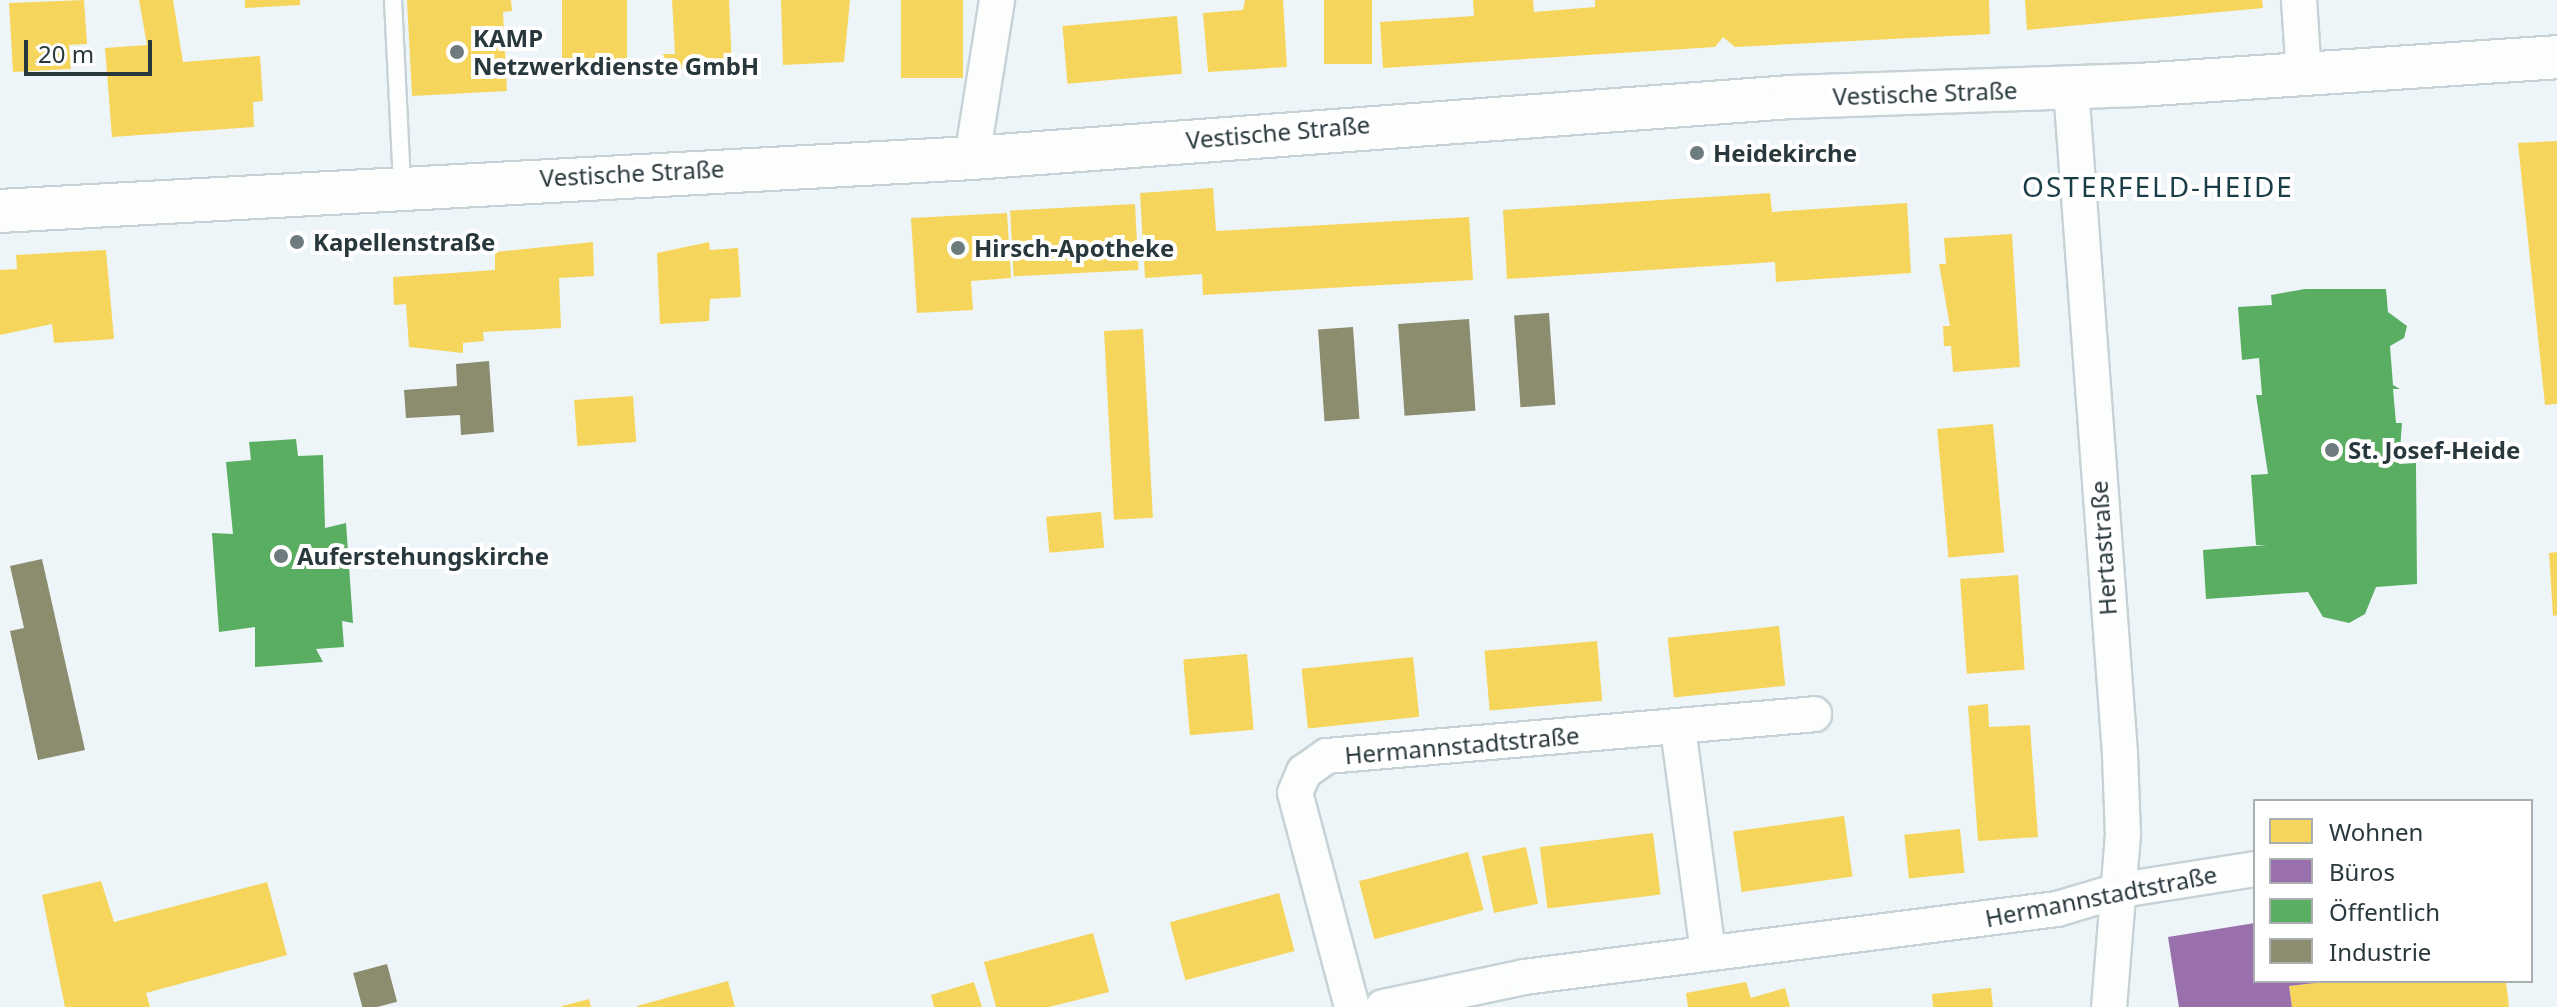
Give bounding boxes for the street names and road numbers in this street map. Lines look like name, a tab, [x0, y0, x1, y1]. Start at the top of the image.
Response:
street label: Vestische Straße	[1832, 75, 2018, 111]
street label: Vestische Straße	[1185, 110, 1371, 154]
street label: Vestische Straße	[539, 154, 725, 192]
street label: Hertastraße	[2084, 480, 2122, 616]
street label: Hermannstadtstraße	[1343, 720, 1581, 770]
street label: Hermannstadtstraße	[1983, 859, 2219, 933]

